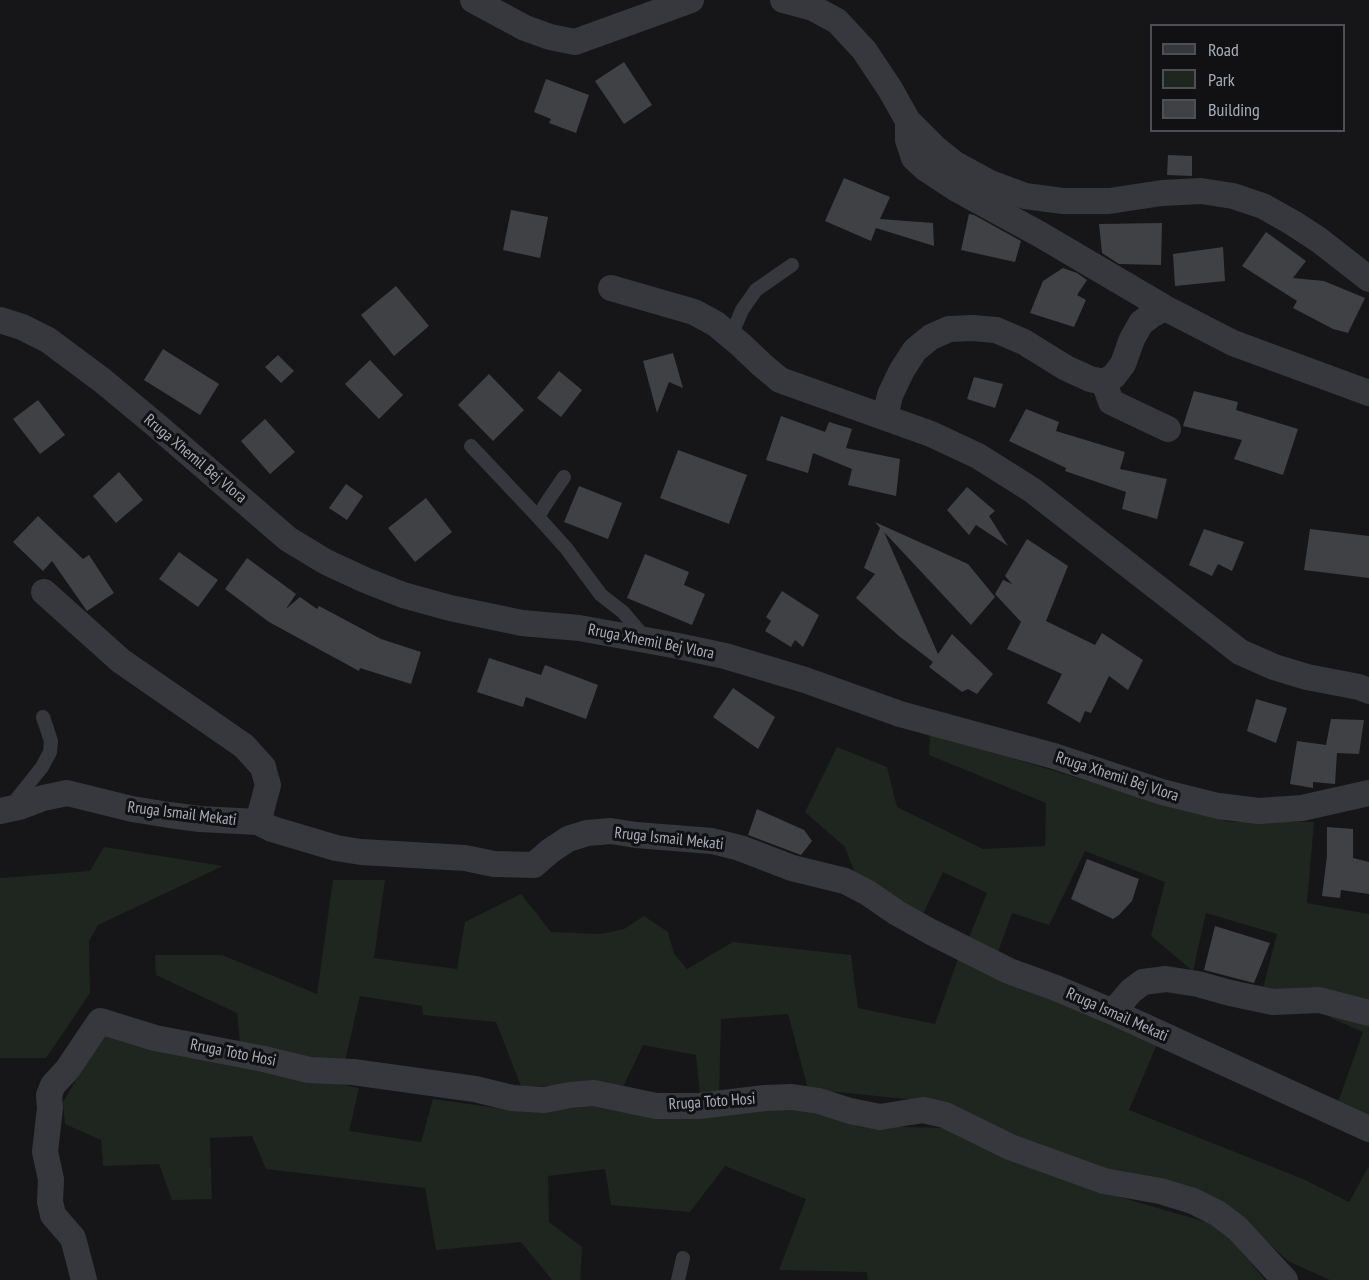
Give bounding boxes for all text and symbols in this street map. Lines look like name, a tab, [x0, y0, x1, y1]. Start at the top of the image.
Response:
legend	[1150, 24, 1345, 132]
text: Road	[1208, 38, 1239, 61]
text: Park	[1208, 68, 1235, 91]
text: Building	[1208, 98, 1260, 121]
street label: Rruga Xhemil Bej Vlora	[140, 410, 250, 508]
street label: Rruga Xhemil Bej Vlora	[586, 620, 716, 664]
street label: Rruga Xhemil Bej Vlora	[1053, 748, 1181, 806]
street label: Rruga Ismail Mekati	[126, 798, 238, 830]
street label: Rruga Ismail Mekati	[614, 824, 724, 854]
street label: Rruga Ismail Mekati	[1063, 984, 1171, 1046]
street label: Rruga Toto Hosi	[188, 1035, 278, 1071]
street label: Rruga Toto Hosi	[668, 1089, 756, 1115]

